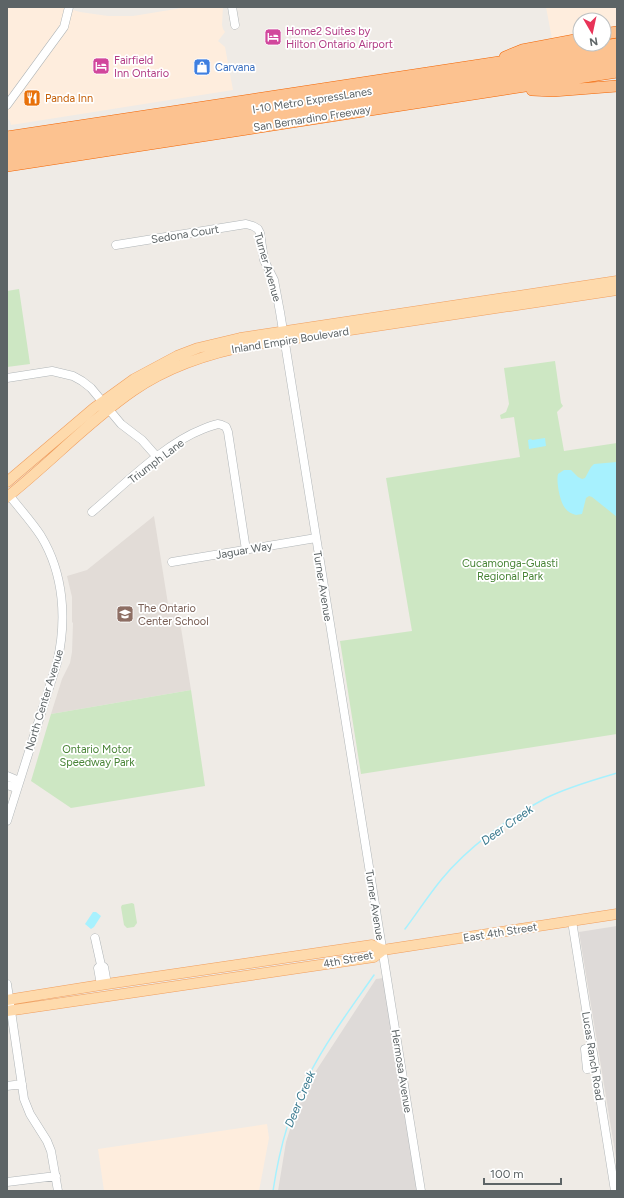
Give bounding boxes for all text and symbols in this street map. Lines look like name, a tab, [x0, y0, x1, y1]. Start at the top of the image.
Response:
north arrow	[572, 12, 612, 52]
place label: Home2 Suites by Hilton Ontario Airport	[286, 25, 393, 51]
hotel icon: Home2 Suites by Hilton Ontario Airport	[263, 27, 283, 47]
text: N	[588, 34, 599, 48]
place label: Fairfield Inn Ontario	[114, 54, 169, 80]
hotel icon: Fairfield Inn Ontario	[91, 56, 111, 76]
shop icon: Carvana	[192, 57, 212, 77]
place label: Carvana	[215, 61, 255, 74]
street label: I-10 Metro ExpressLanes	[251, 85, 373, 116]
restaurant icon: Panda Inn	[22, 88, 42, 108]
place label: Panda Inn	[45, 92, 93, 105]
street label: San Bernardino Freeway	[252, 103, 372, 134]
street label: Sedona Court	[150, 223, 220, 246]
street label: Turner Avenue	[251, 231, 284, 303]
street label: Inland Empire Boulevard	[230, 325, 350, 356]
street label: Triumph Lane	[126, 436, 187, 487]
street label: Jaguar Way	[215, 539, 274, 562]
street label: Turner Avenue	[311, 550, 334, 622]
park label: Cucamonga-Guasti Regional Park	[462, 557, 558, 583]
place label: The Ontario Center School	[138, 602, 209, 628]
school or university icon: The Ontario Center School	[115, 604, 135, 624]
street label: North Center Avenue	[23, 648, 66, 752]
park label: Ontario Motor Speedway Park	[59, 743, 135, 769]
water label: Deer Creek	[478, 801, 537, 848]
street label: Turner Avenue	[363, 869, 386, 941]
street label: East 4th Street	[462, 920, 538, 945]
street label: 4th Street	[322, 948, 374, 971]
street label: Lucas Ranch Road	[579, 1011, 606, 1102]
street label: Hermosa Avenue	[388, 1028, 415, 1114]
water label: Deer Creek	[282, 1068, 319, 1129]
scale bar	[484, 1160, 561, 1186]
text: 100 m	[490, 1167, 524, 1181]

